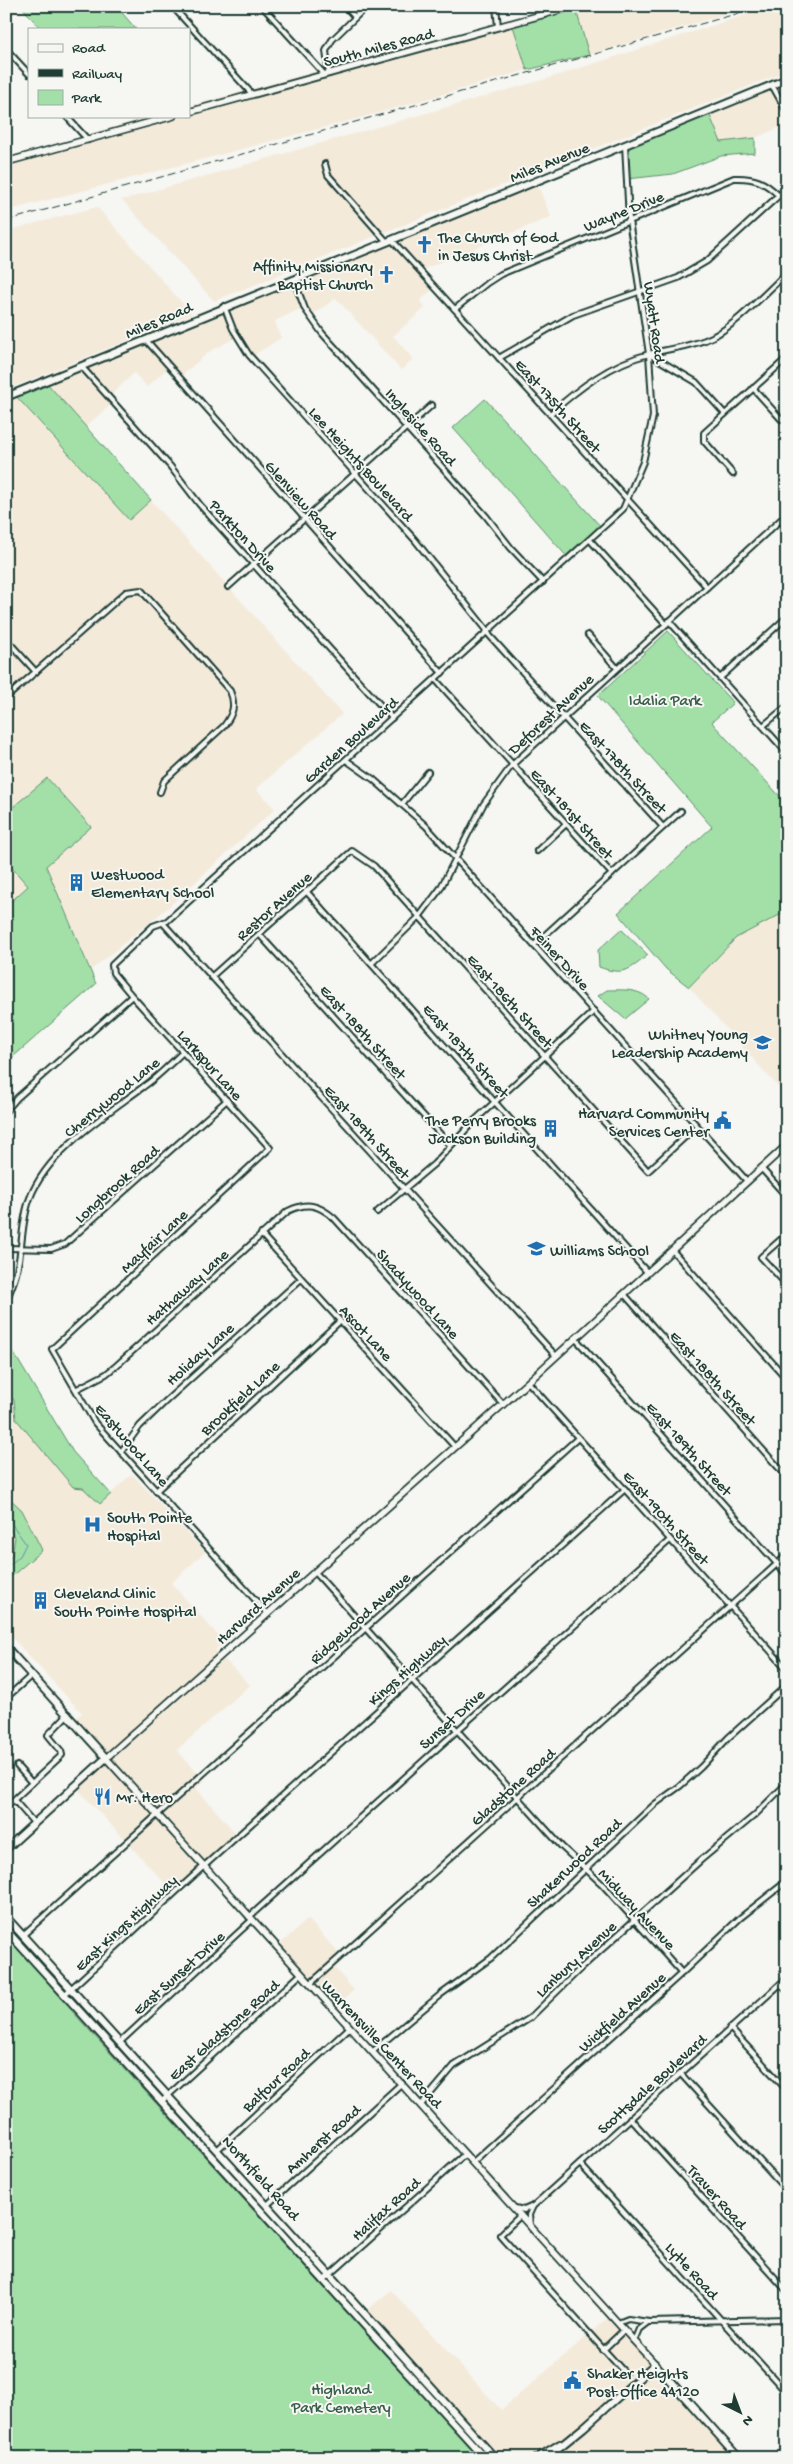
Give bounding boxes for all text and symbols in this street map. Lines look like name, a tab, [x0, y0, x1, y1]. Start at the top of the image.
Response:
street label: South Miles Road	[322, 25, 438, 73]
legend	[28, 28, 190, 118]
text: Road	[72, 40, 106, 58]
text: Railway	[72, 66, 123, 84]
text: Park	[71, 90, 102, 108]
street label: Miles Avenue	[508, 139, 594, 189]
street label: Wayne Drive	[581, 188, 668, 238]
place label: The Church of God in Jesus Christ	[437, 230, 559, 267]
church icon: The Church of God in Jesus Christ	[414, 235, 434, 255]
place label: Affinity Missionary Baptist Church	[253, 259, 373, 296]
church icon: Affinity Missionary Baptist Church	[377, 264, 397, 284]
street label: Wyatt Road	[637, 280, 668, 366]
street label: Miles Road	[123, 299, 197, 345]
street label: East 175th Street	[509, 356, 605, 459]
street label: Ingleside Road	[380, 386, 460, 472]
street label: Lee Heights Boulevard	[303, 404, 417, 528]
street label: Glenview Road	[259, 458, 341, 546]
street label: Parkton Drive	[203, 496, 280, 578]
street label: Deforest Avenue	[505, 671, 600, 761]
street label: Garden Boulevard	[301, 693, 405, 789]
park label: Idalia Park	[629, 693, 703, 712]
street label: East 178th Street	[574, 718, 670, 820]
street label: East 181st Street	[525, 766, 617, 866]
place label: Westwood Elementary School	[91, 867, 214, 904]
street label: Restor Avenue	[234, 868, 318, 946]
building icon: Westwood Elementary School	[67, 872, 87, 892]
street label: Feiner Drive	[524, 922, 593, 996]
street label: East 186th Street	[461, 951, 557, 1054]
street label: East 188th Street	[314, 982, 410, 1086]
street label: East 187th Street	[417, 1001, 513, 1104]
street label: Larkspur Lane	[172, 1027, 246, 1106]
place label: Whitney Young Leadership Academy	[611, 1027, 748, 1064]
school or university icon: Whitney Young Leadership Academy	[752, 1032, 772, 1052]
street label: Cherrywood Lane	[62, 1054, 165, 1143]
street label: East 189th Street	[318, 1082, 414, 1185]
place label: Harvard Community Services Center	[578, 1106, 710, 1143]
public building icon: Harvard Community Services Center	[713, 1111, 733, 1131]
place label: The Perry Brooks Jackson Building	[425, 1113, 537, 1150]
building icon: The Perry Brooks Jackson Building	[540, 1118, 560, 1138]
street label: Longbrook Road	[72, 1142, 166, 1229]
street label: Mayfair Lane	[118, 1206, 194, 1279]
school or university icon: Williams School	[526, 1239, 546, 1259]
place label: Williams School	[550, 1243, 649, 1262]
street label: Hathaway Lane	[143, 1246, 234, 1331]
street label: Shadywood Lane	[371, 1246, 462, 1345]
street label: Ascot Lane	[334, 1302, 396, 1367]
street label: Holiday Lane	[163, 1320, 240, 1391]
street label: East 188th Street	[664, 1328, 760, 1432]
street label: Brookfield Lane	[197, 1357, 286, 1442]
street label: East 189th Street	[640, 1399, 736, 1502]
street label: Eastwood Lane	[89, 1401, 172, 1492]
street label: East 190th Street	[617, 1468, 713, 1571]
place label: South Pointe Hospital	[107, 1510, 193, 1547]
hospital icon: South Pointe Hospital	[83, 1515, 103, 1535]
street label: Harvard Avenue	[213, 1564, 306, 1650]
street label: Ridgewood Avenue	[307, 1569, 416, 1670]
place label: Cleveland Clinic South Pointe Hospital	[54, 1586, 197, 1623]
building icon: Cleveland Clinic South Pointe Hospital	[30, 1591, 50, 1611]
street label: Kings Highway	[366, 1632, 451, 1711]
street label: Sunset Drive	[417, 1686, 491, 1755]
street label: Gladstone Road	[468, 1745, 562, 1832]
restaurant icon: Mr. Hero	[92, 1786, 112, 1806]
place label: Mr. Hero	[116, 1790, 173, 1809]
street label: Shakerwood Road	[524, 1815, 628, 1913]
street label: Midway Avenue	[593, 1866, 679, 1956]
street label: East Kings Highway	[72, 1872, 183, 1977]
street label: Lanbury Avenue	[533, 1918, 622, 2003]
street label: East Sunset Drive	[131, 1928, 231, 2021]
street label: Wickfield Avenue	[576, 1969, 672, 2058]
street label: East Gladstone Road	[166, 1976, 286, 2086]
street label: Warrensville Center Road	[316, 1977, 446, 2115]
street label: Scottsdale Boulevard	[595, 2030, 713, 2140]
street label: Balfour Road	[239, 2044, 316, 2118]
street label: Amherst Road	[283, 2101, 367, 2179]
street label: Northfield Road	[216, 2133, 304, 2227]
street label: Traver Road	[681, 2161, 750, 2236]
street label: Halifax Road	[349, 2174, 427, 2246]
street label: Lytle Road	[660, 2240, 722, 2306]
place label: Shaker Heights Post Office 44120	[586, 2366, 699, 2403]
public building icon: Shaker Heights Post Office 44120	[563, 2371, 583, 2391]
park label: Highland Park Cemetery	[290, 2382, 391, 2419]
north arrow	[716, 2386, 766, 2436]
text: N	[738, 2410, 756, 2429]

